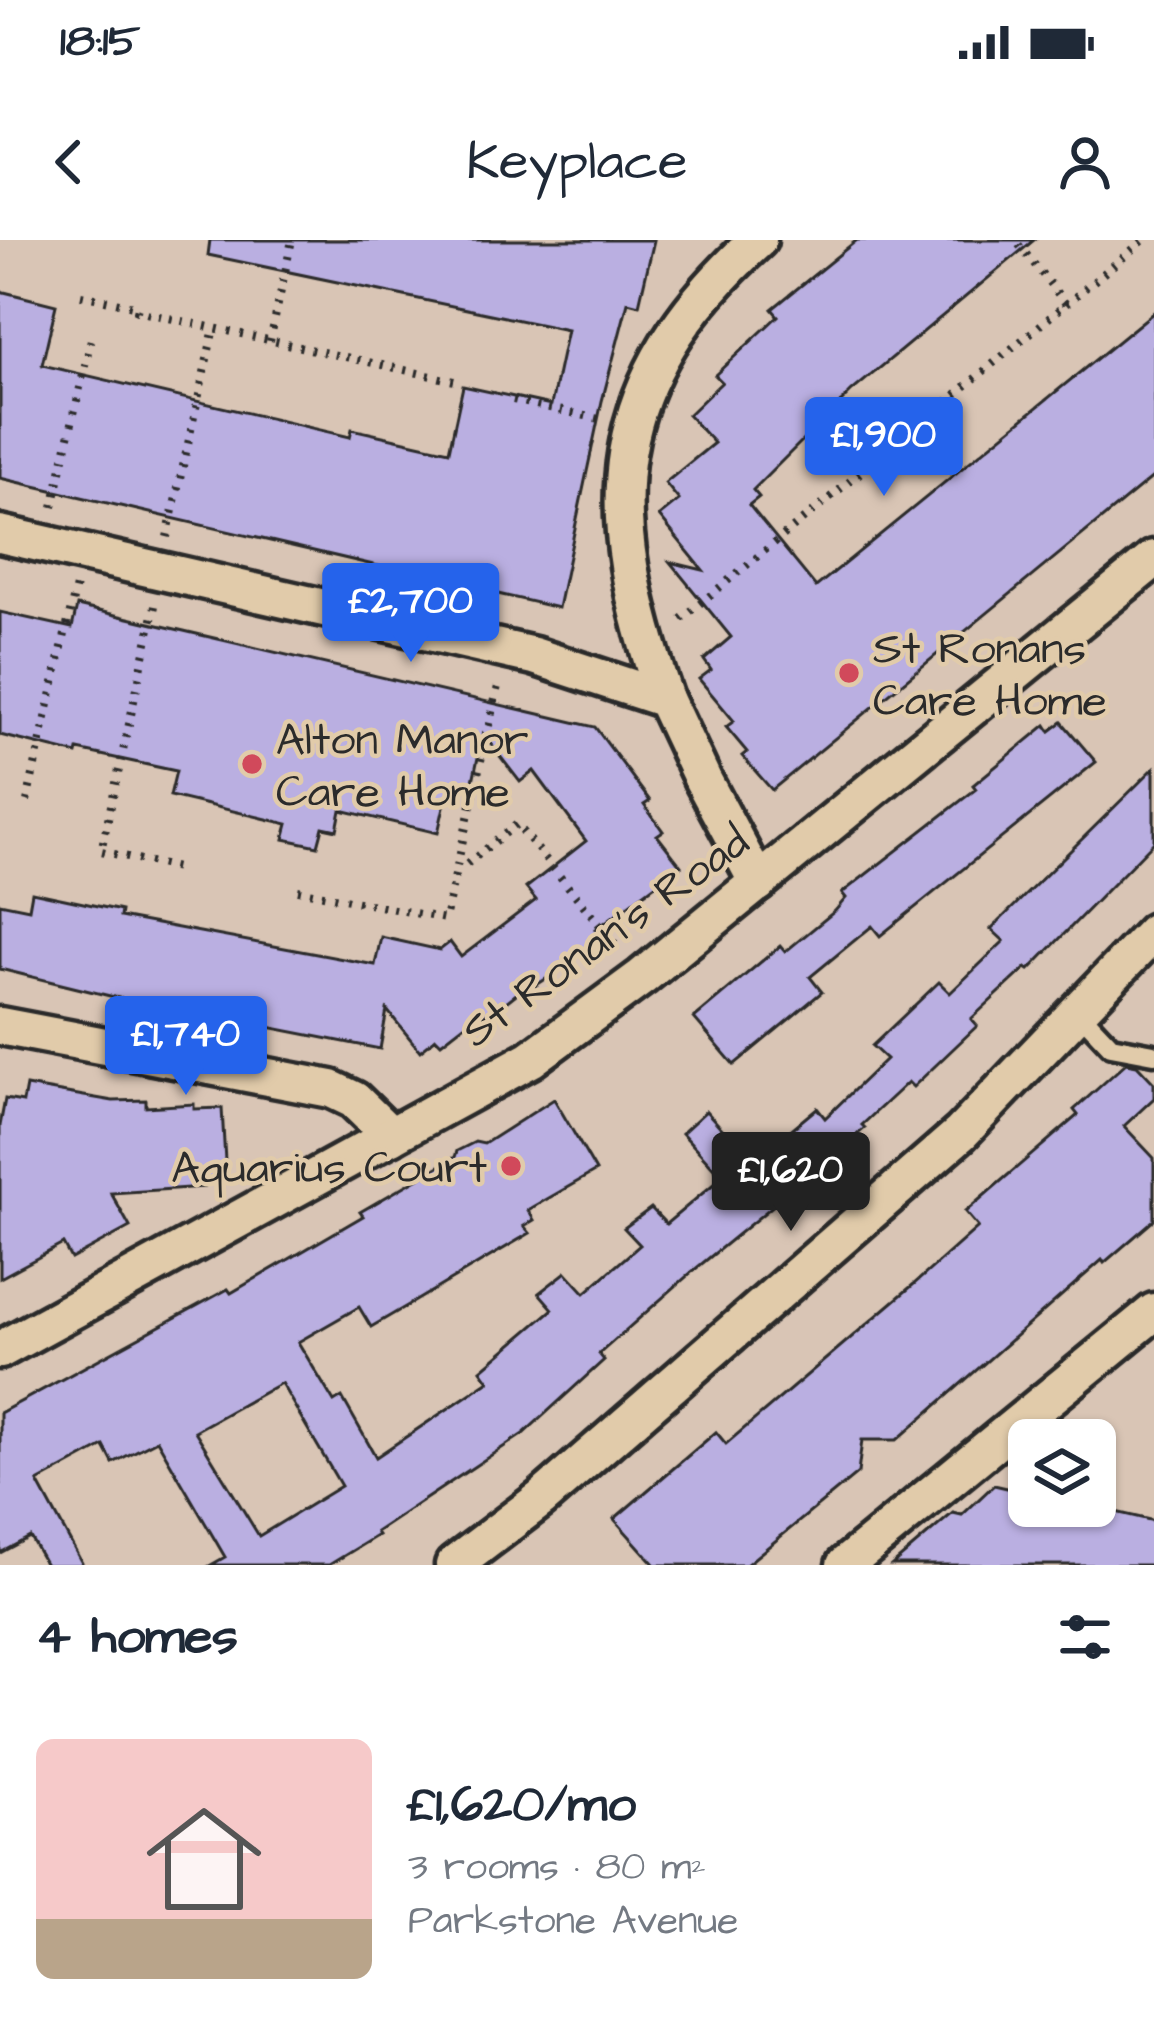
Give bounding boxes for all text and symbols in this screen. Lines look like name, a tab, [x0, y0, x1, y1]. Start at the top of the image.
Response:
text: 18:15	[60, 11, 140, 73]
text: Keyplace	[467, 125, 687, 200]
icon: back	[36, 129, 102, 195]
icon: person	[1052, 129, 1118, 195]
pin: £1,900	[786, 397, 982, 499]
text: £1,900	[832, 409, 936, 463]
pin: £2,700	[313, 563, 509, 665]
text: £2,700	[349, 575, 473, 629]
place label: St Ronans Care Home	[873, 619, 1107, 733]
marker: St Ronans Care Home	[836, 660, 862, 686]
place label: Alton Manor Care Home	[276, 710, 529, 824]
marker: Alton Manor Care Home	[239, 751, 265, 777]
street label: St Ronan's Road	[449, 812, 762, 1063]
pin: £1,740	[88, 996, 284, 1098]
text: £1,740	[132, 1008, 240, 1062]
pin: £1,620	[693, 1132, 889, 1234]
place label: Aquarius Court	[171, 1138, 487, 1200]
text: £1,620	[739, 1144, 843, 1198]
marker: Aquarius Court	[498, 1153, 524, 1179]
map controls	[1008, 1419, 1116, 1527]
button: layers	[1008, 1419, 1116, 1527]
text: 4 homes	[36, 1602, 238, 1673]
icon: filters	[1052, 1604, 1118, 1670]
text: £1,620/mo	[408, 1770, 636, 1841]
icon: home	[132, 1787, 276, 1931]
text: 3 rooms · 80 m²	[408, 1841, 706, 1895]
text: Parkstone Avenue	[408, 1895, 738, 1949]

